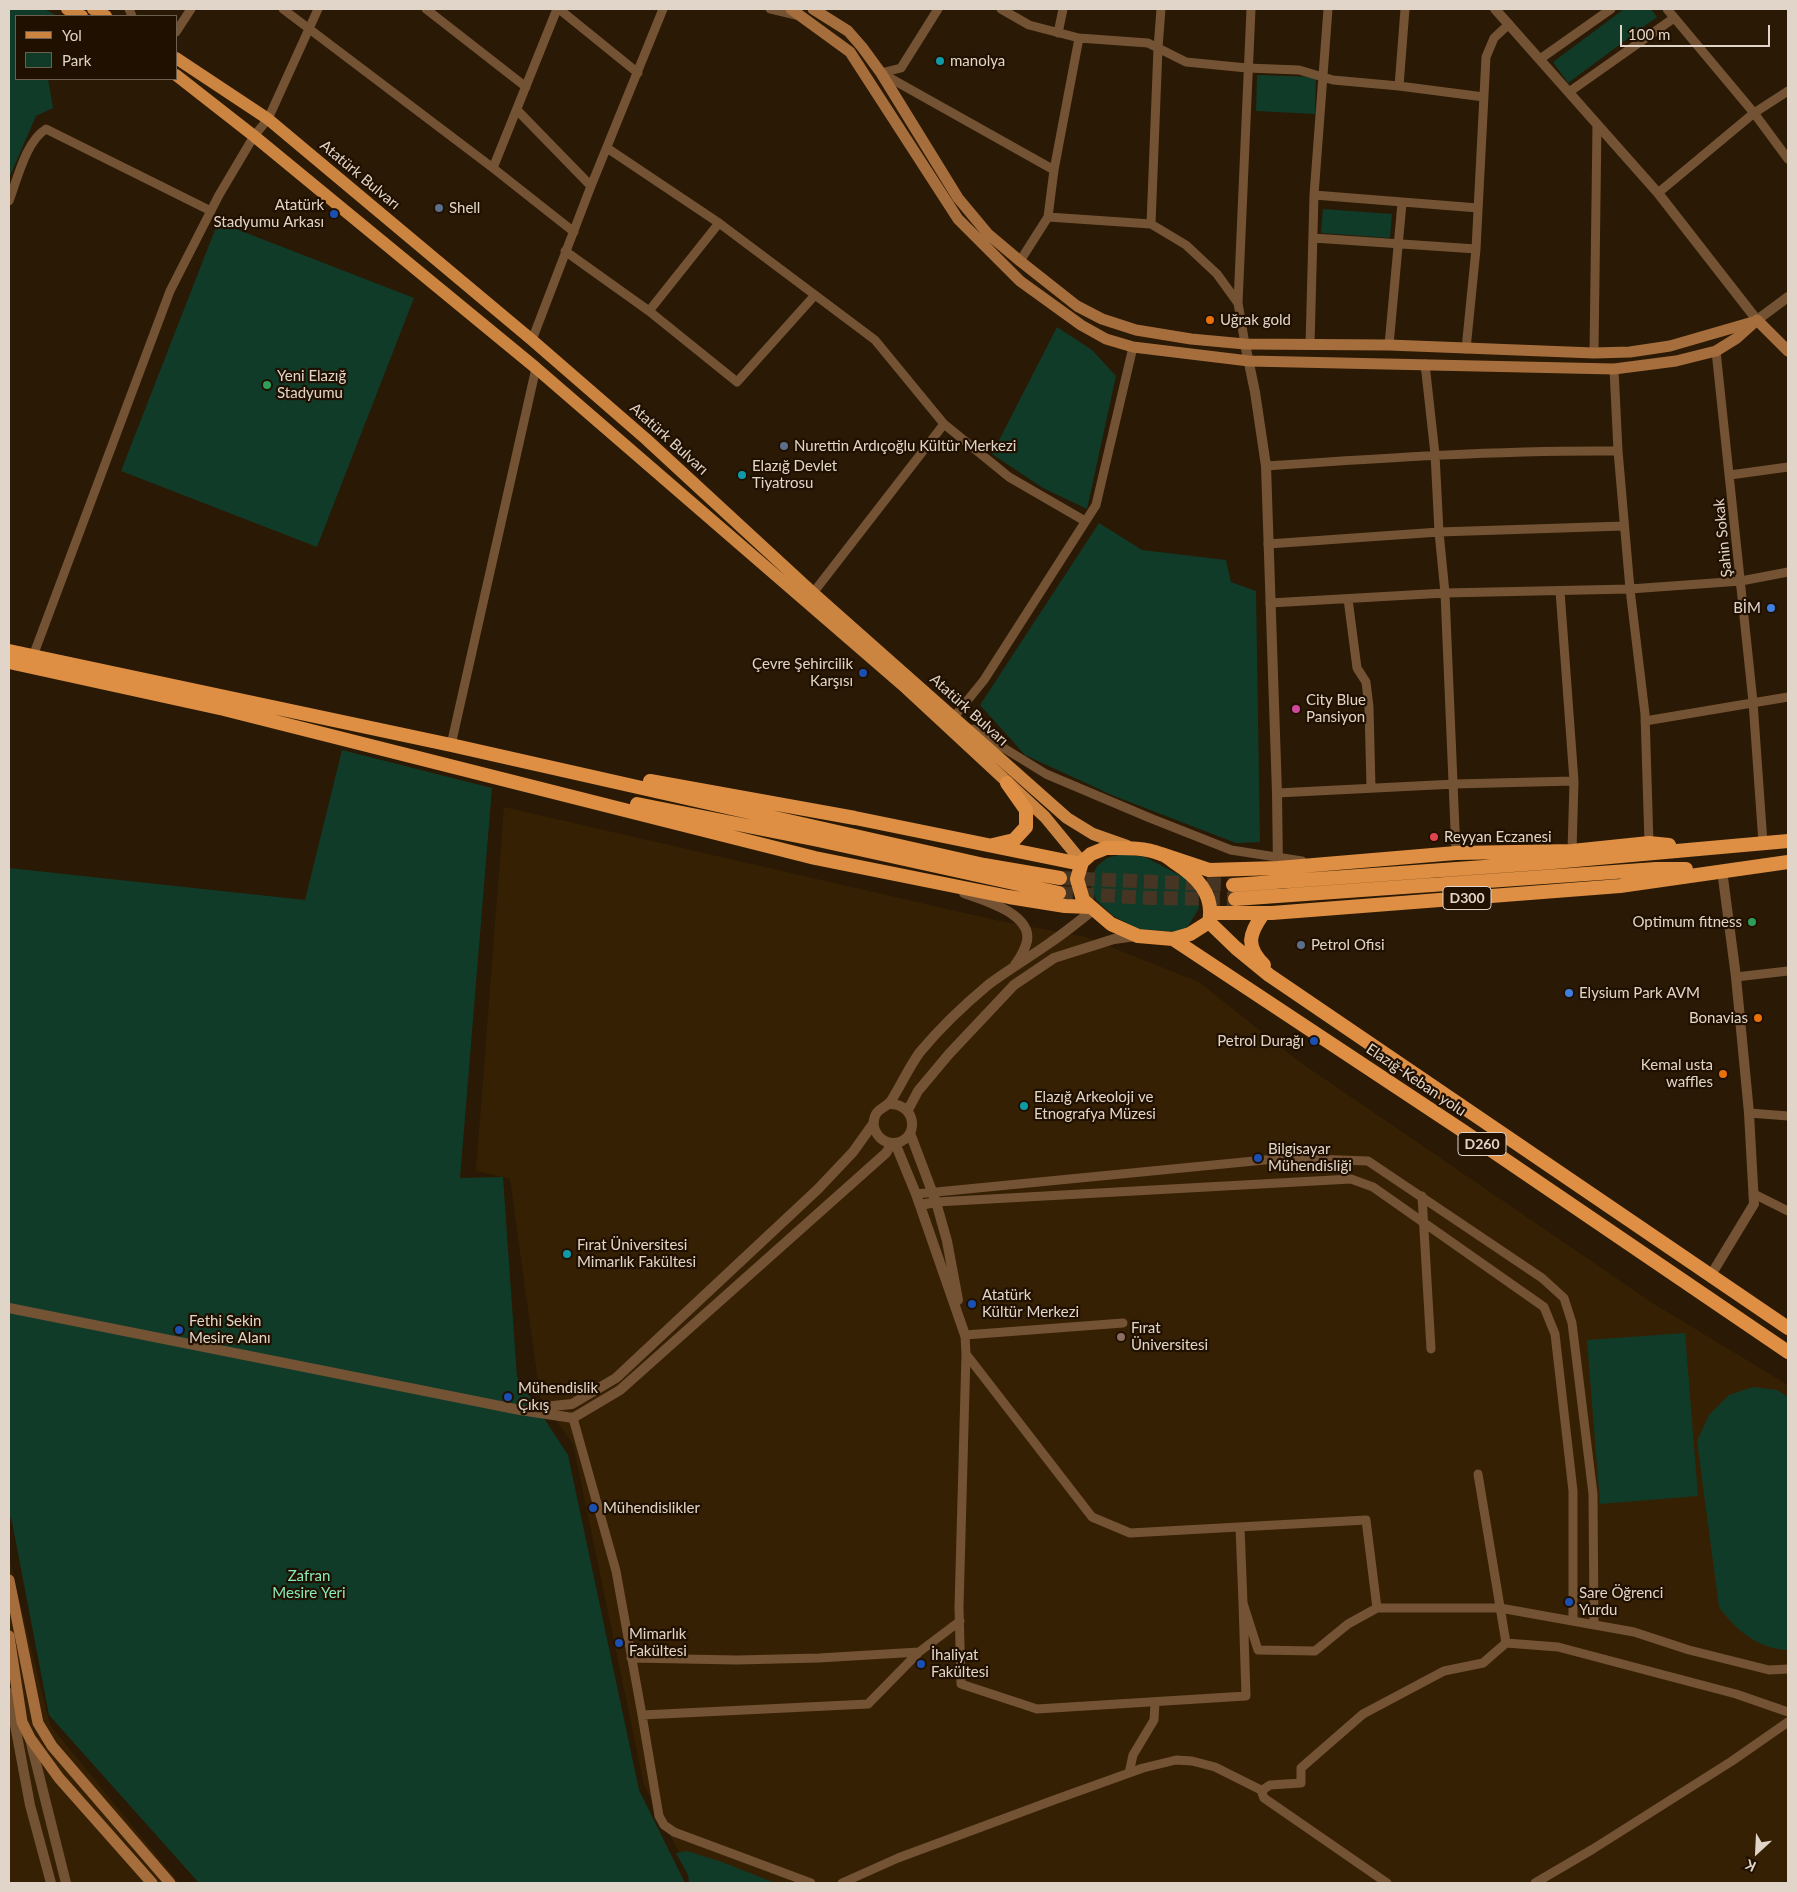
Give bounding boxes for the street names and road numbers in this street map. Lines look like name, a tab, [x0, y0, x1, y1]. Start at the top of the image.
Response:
street label: Atatürk Bulvarı	[316, 136, 404, 214]
street label: Atatürk Bulvarı	[626, 399, 712, 479]
street label: Şahin Sokak	[1710, 498, 1736, 578]
street label: Atatürk Bulvarı	[926, 670, 1012, 750]
road number: D300	[1443, 886, 1491, 910]
street label: Elazığ-Keban yolu	[1363, 1040, 1469, 1120]
road number: D260	[1458, 1132, 1506, 1156]

